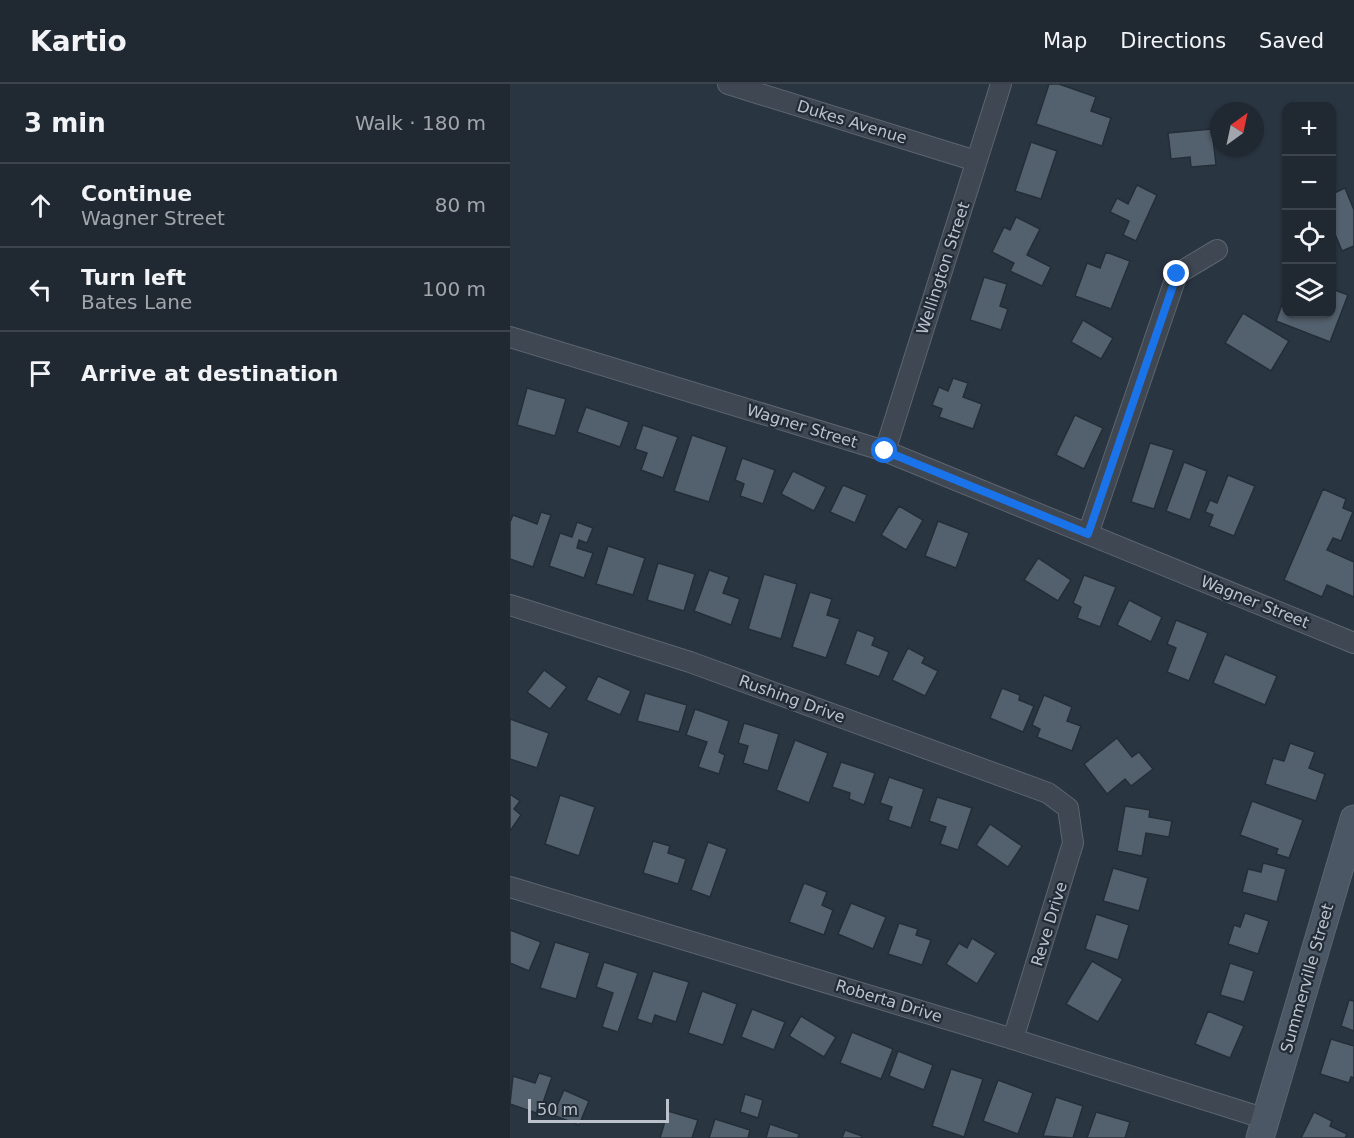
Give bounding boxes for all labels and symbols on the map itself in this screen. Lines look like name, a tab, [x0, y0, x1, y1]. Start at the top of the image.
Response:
street label: Dukes Avenue	[795, 96, 909, 148]
north arrow	[1210, 102, 1264, 156]
street label: Wellington Street	[913, 199, 973, 337]
route end	[1163, 260, 1189, 286]
street label: Wagner Street	[744, 400, 860, 452]
route start	[871, 437, 897, 463]
street label: Wagner Street	[1198, 572, 1312, 632]
street label: Rushing Drive	[736, 671, 848, 727]
street label: Reve Drive	[1027, 879, 1071, 969]
street label: Summerville Street	[1277, 901, 1337, 1055]
street label: Roberta Drive	[833, 976, 945, 1026]
scale bar	[528, 1096, 669, 1124]

